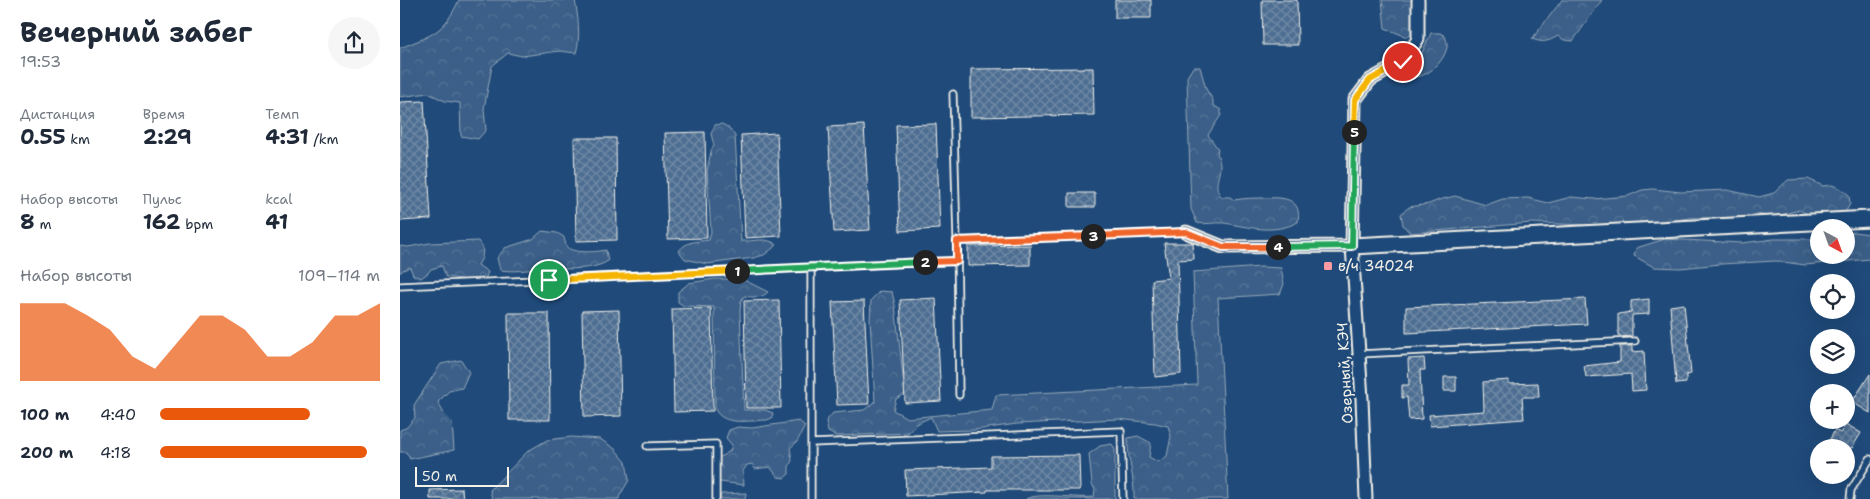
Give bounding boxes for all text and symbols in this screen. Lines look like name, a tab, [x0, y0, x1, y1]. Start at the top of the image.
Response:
text: Вечерний забег	[20, 13, 252, 51]
button: share	[328, 17, 380, 69]
pin	[1382, 41, 1424, 83]
icon: check	[1389, 48, 1417, 76]
text: 19:53	[20, 51, 61, 72]
text: Дистанция	[20, 105, 95, 123]
text: Время	[143, 105, 185, 123]
text: Темп	[265, 105, 299, 123]
pin: 5	[1342, 120, 1366, 144]
text: 0.55	[20, 123, 66, 151]
text: 2:29	[143, 123, 192, 151]
text: 4:31	[265, 123, 309, 151]
text: 5	[1350, 123, 1359, 141]
text: km	[66, 130, 90, 148]
text: /km	[309, 130, 339, 148]
text: Набор высоты	[20, 190, 118, 208]
text: Пульс	[143, 190, 182, 208]
text: kcal	[265, 190, 293, 208]
text: 8	[20, 208, 35, 236]
text: 162	[143, 208, 180, 236]
text: 41	[265, 208, 288, 236]
text: m	[35, 215, 52, 233]
text: bpm	[180, 215, 213, 233]
north arrow	[1810, 219, 1855, 264]
map controls	[1810, 219, 1855, 484]
pin: 3	[1080, 224, 1106, 248]
text: 3	[1089, 227, 1098, 245]
pin: 4	[1266, 234, 1290, 260]
text: 4	[1274, 238, 1283, 256]
pin: 2	[912, 250, 938, 274]
text: 2	[921, 253, 930, 271]
place label: в/ч 34024	[1338, 256, 1414, 276]
pin: 1	[724, 258, 750, 284]
pin	[528, 259, 570, 301]
marker: в/ч 34024	[1322, 260, 1334, 272]
text: 1	[734, 262, 741, 280]
text: Набор высоты	[20, 265, 132, 286]
text: 109–114 m	[298, 265, 380, 286]
icon: arrive	[535, 266, 563, 294]
button: locate	[1810, 274, 1855, 319]
street label: Озерный, КЭЧ	[1332, 322, 1358, 424]
button: layers	[1810, 329, 1855, 374]
button: +	[1810, 384, 1855, 429]
text: 100 m	[20, 404, 69, 425]
text: 4:40	[100, 404, 136, 425]
button: −	[1810, 439, 1855, 484]
text: 200 m	[20, 442, 73, 463]
text: 4:18	[100, 442, 131, 463]
scale bar	[415, 464, 509, 487]
text: 50 m	[422, 467, 457, 485]

